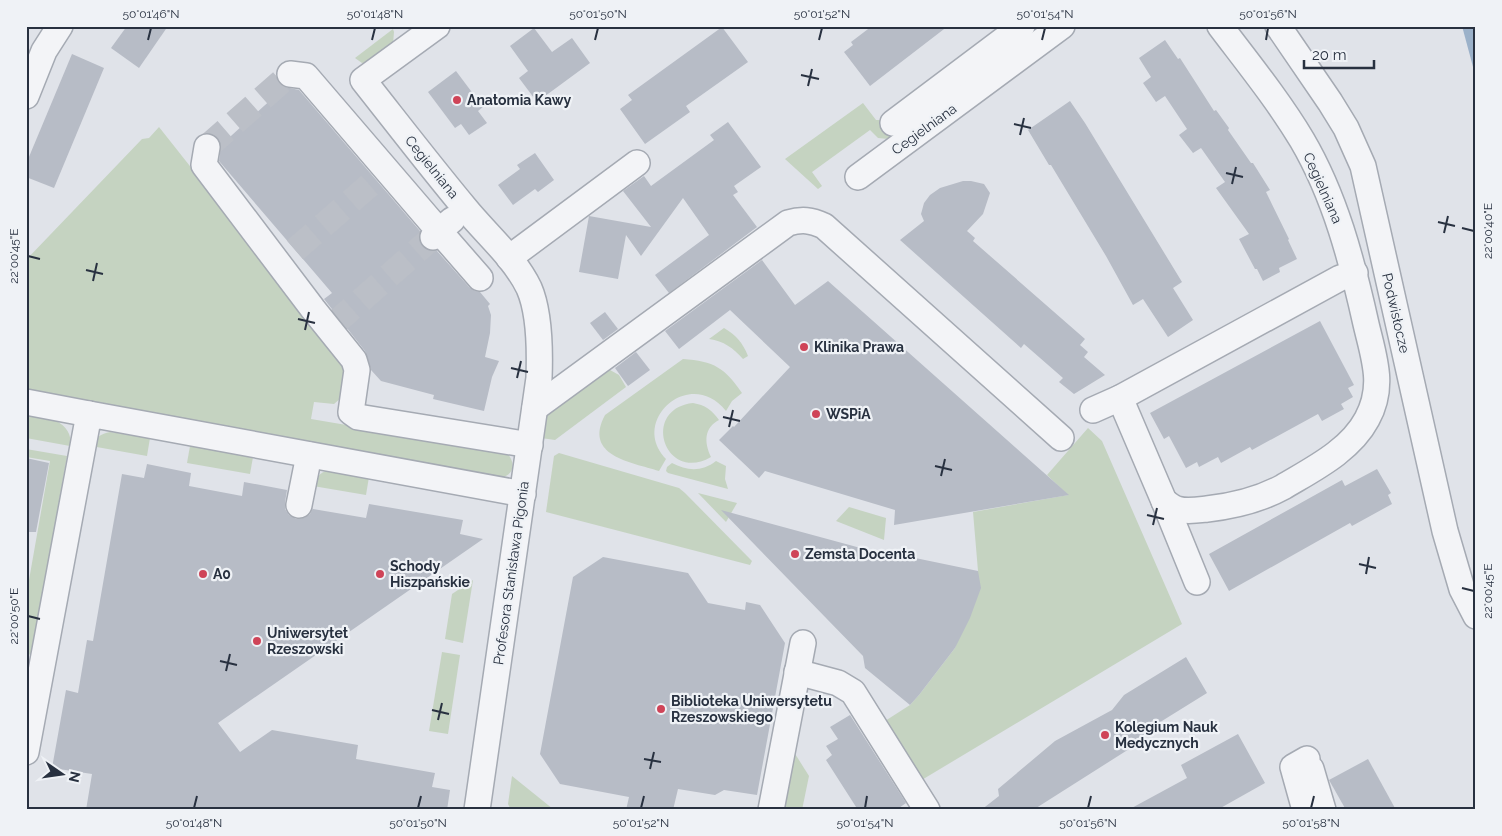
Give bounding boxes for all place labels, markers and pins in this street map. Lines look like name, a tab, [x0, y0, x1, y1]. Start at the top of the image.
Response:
place label: Anatomia Kawy	[467, 92, 571, 108]
marker: Anatomia Kawy	[451, 94, 463, 106]
place label: Klinika Prawa	[814, 339, 904, 355]
marker: Klinika Prawa	[798, 341, 810, 353]
place label: WSPiA	[826, 406, 871, 422]
marker: WSPiA	[810, 408, 822, 420]
place label: Zemsta Docenta	[805, 546, 915, 562]
marker: Zemsta Docenta	[789, 548, 801, 560]
place label: Schody Hiszpańskie	[390, 558, 470, 590]
place label: A0	[213, 566, 231, 582]
marker: A0	[197, 568, 209, 580]
marker: Schody Hiszpańskie	[374, 568, 386, 580]
place label: Uniwersytet Rzeszowski	[267, 625, 349, 657]
marker: Uniwersytet Rzeszowski	[251, 635, 263, 647]
place label: Biblioteka Uniwersytetu Rzeszowskiego	[671, 693, 832, 725]
marker: Biblioteka Uniwersytetu Rzeszowskiego	[655, 703, 667, 715]
place label: Kolegium Nauk Medycznych	[1115, 719, 1218, 751]
marker: Kolegium Nauk Medycznych	[1099, 729, 1111, 741]

